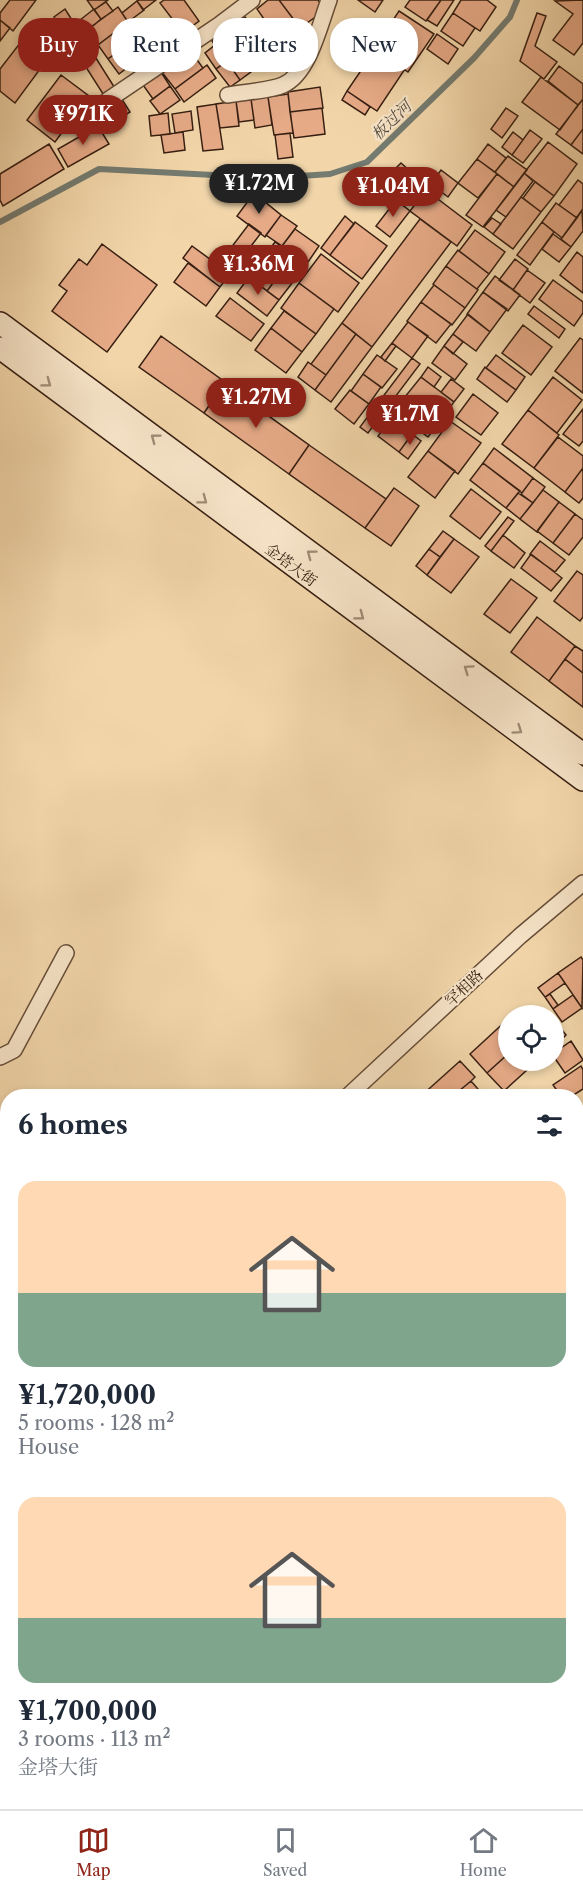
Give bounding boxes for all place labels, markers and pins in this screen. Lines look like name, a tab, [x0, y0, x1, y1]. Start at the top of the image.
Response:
pin: ¥971K	[41, 95, 125, 146]
pin: ¥1.72M	[210, 164, 308, 215]
pin: ¥1.04M	[344, 167, 442, 218]
pin: ¥1.36M	[209, 245, 307, 296]
pin: ¥1.27M	[207, 378, 305, 429]
pin: ¥1.7M	[368, 395, 452, 446]

